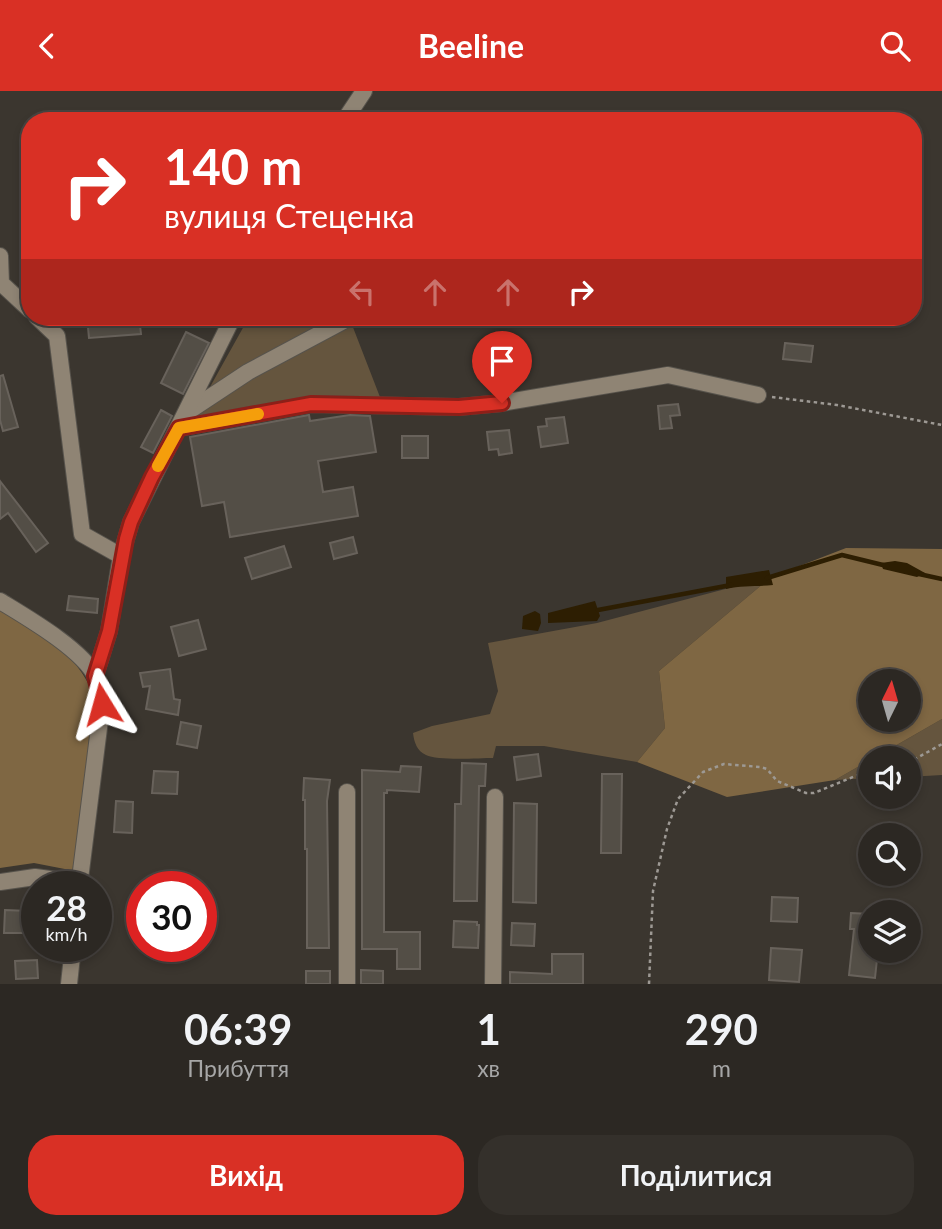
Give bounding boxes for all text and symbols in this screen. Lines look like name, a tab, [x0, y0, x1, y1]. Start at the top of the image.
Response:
text: Beeline	[418, 26, 524, 65]
icon: back	[28, 27, 66, 65]
icon: search	[876, 27, 914, 65]
text: 140 m	[164, 137, 302, 195]
icon: right	[49, 140, 140, 231]
text: вулиця Стеценка	[164, 196, 415, 235]
icon: left	[343, 273, 381, 311]
icon: ahead	[416, 273, 454, 311]
icon: ahead	[489, 273, 527, 311]
icon: right	[562, 273, 600, 311]
pin	[472, 331, 532, 403]
icon: arrive	[483, 342, 521, 380]
position arrow	[65, 667, 139, 741]
north arrow	[858, 669, 920, 731]
map controls	[858, 669, 921, 963]
button: sound	[858, 746, 921, 809]
button: search	[858, 823, 921, 886]
speed limit sign: 30	[126, 871, 217, 962]
text: 28	[46, 886, 87, 928]
button: layers	[858, 900, 921, 963]
text: km/h	[45, 923, 88, 945]
text: 06:39	[184, 1004, 292, 1054]
text: 1	[476, 1004, 501, 1054]
text: 290	[685, 1004, 758, 1054]
text: Прибуття	[187, 1054, 289, 1082]
text: хв	[477, 1054, 500, 1082]
text: m	[712, 1054, 731, 1082]
button: Вихід	[28, 1135, 464, 1215]
button: Поділитися	[478, 1135, 914, 1215]

